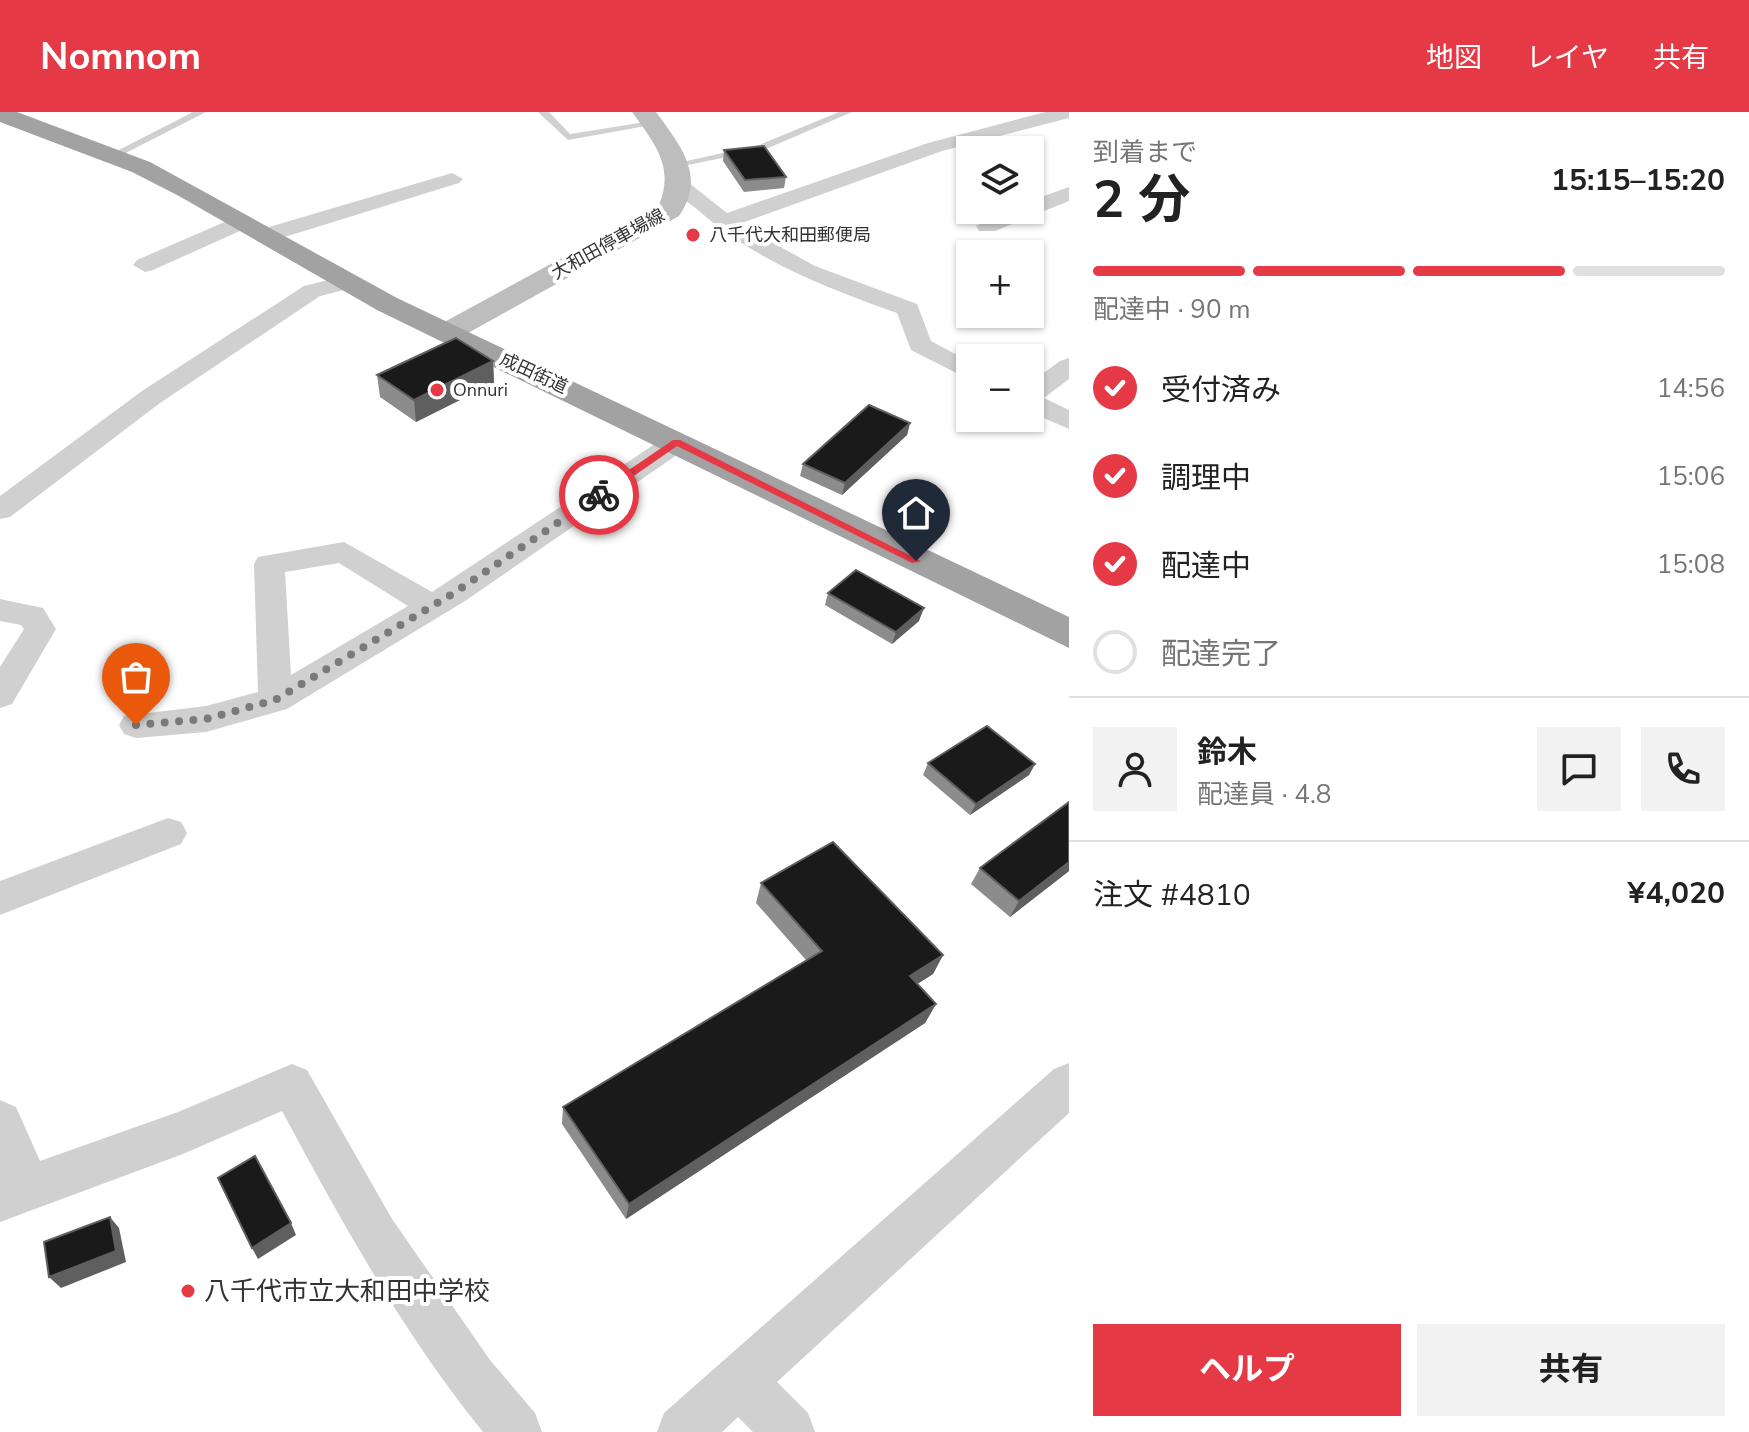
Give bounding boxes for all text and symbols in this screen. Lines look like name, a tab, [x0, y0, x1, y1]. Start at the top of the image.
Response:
text: Nomnom	[40, 31, 201, 82]
text: 地図	[1426, 39, 1482, 77]
text: レイヤ	[1526, 39, 1609, 77]
text: 共有	[1653, 39, 1709, 77]
text: 到着まで	[1093, 135, 1197, 170]
map controls	[956, 136, 1044, 432]
button: layers	[956, 136, 1044, 224]
text: 15:15–15:20	[1551, 160, 1725, 201]
text: 2 分	[1093, 164, 1190, 235]
street label: 大和田停車場線	[547, 203, 669, 285]
place label: 八千代大和田郵便局	[709, 223, 871, 247]
marker: 八千代大和田郵便局	[684, 226, 702, 244]
button: +	[956, 240, 1044, 328]
text: 配達中 · 90 m	[1093, 292, 1250, 327]
button: −	[956, 344, 1044, 432]
street label: 成田街道	[496, 347, 572, 399]
icon: check	[1093, 366, 1137, 410]
text: 受付済み	[1161, 370, 1281, 411]
text: 14:56	[1657, 371, 1725, 406]
place label: Onnuri	[453, 378, 508, 402]
marker: Onnuri	[428, 381, 446, 399]
icon: check	[1093, 454, 1137, 498]
courier	[559, 455, 639, 535]
text: 調理中	[1161, 458, 1251, 499]
text: 15:06	[1657, 459, 1725, 494]
icon: bike	[577, 473, 621, 517]
pin	[882, 479, 950, 561]
icon: home	[894, 491, 938, 535]
icon: check	[1093, 542, 1137, 586]
text: 配達中	[1161, 546, 1251, 587]
text: 15:08	[1657, 547, 1725, 582]
text: 配達完了	[1161, 634, 1281, 675]
pin	[102, 643, 170, 725]
icon: bag	[114, 655, 158, 699]
button: person	[1093, 727, 1177, 811]
button: chat	[1537, 727, 1621, 811]
button: phone	[1641, 727, 1725, 811]
text: 鈴木	[1197, 732, 1257, 773]
text: 配達員 · 4.8	[1197, 777, 1331, 812]
text: ¥4,020	[1628, 873, 1725, 914]
text: 注文 #4810	[1093, 875, 1251, 916]
place label: 八千代市立大和田中学校	[204, 1274, 490, 1309]
marker: 八千代市立大和田中学校	[179, 1282, 197, 1300]
button: ヘルプ	[1093, 1324, 1401, 1416]
button: 共有	[1417, 1324, 1725, 1416]

